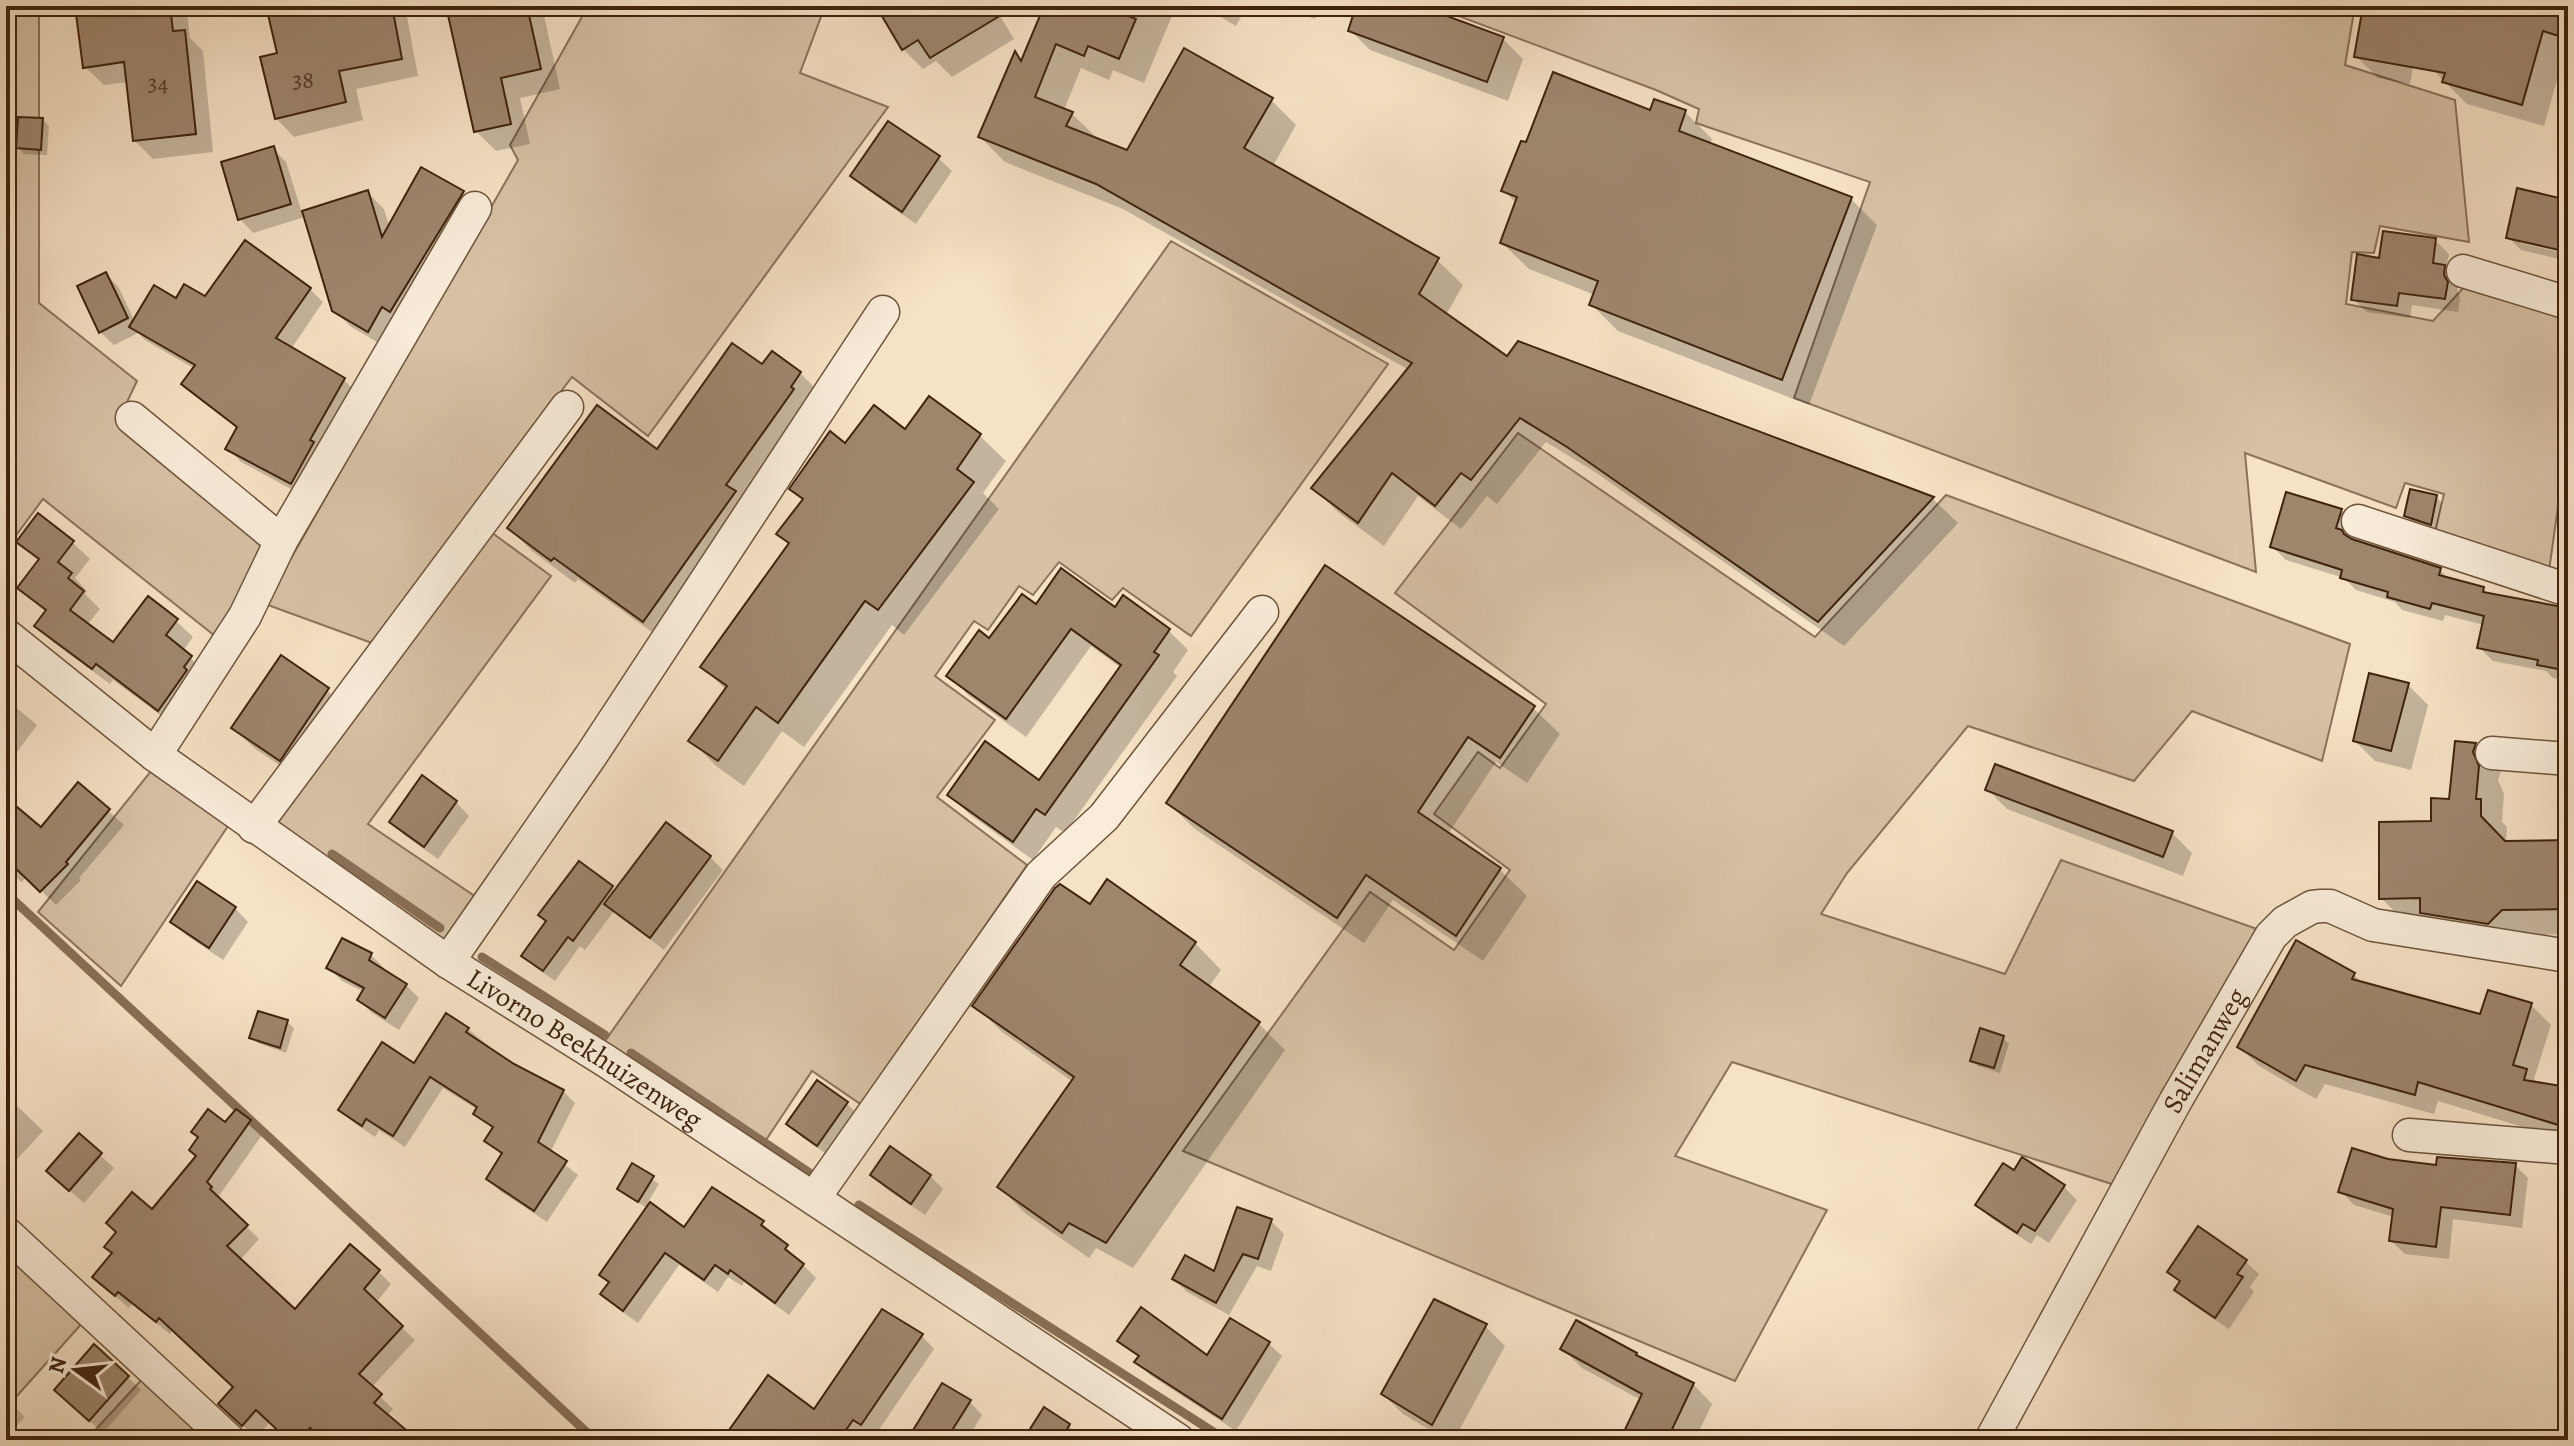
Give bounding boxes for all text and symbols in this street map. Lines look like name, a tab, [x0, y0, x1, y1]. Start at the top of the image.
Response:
house number: 38	[292, 64, 314, 96]
house number: 34	[148, 67, 169, 99]
street label: Livorno Beekhuizenweg	[459, 959, 710, 1139]
street label: Salimanweg	[2153, 981, 2256, 1120]
north arrow	[36, 1330, 116, 1410]
text: N	[41, 1353, 74, 1377]

